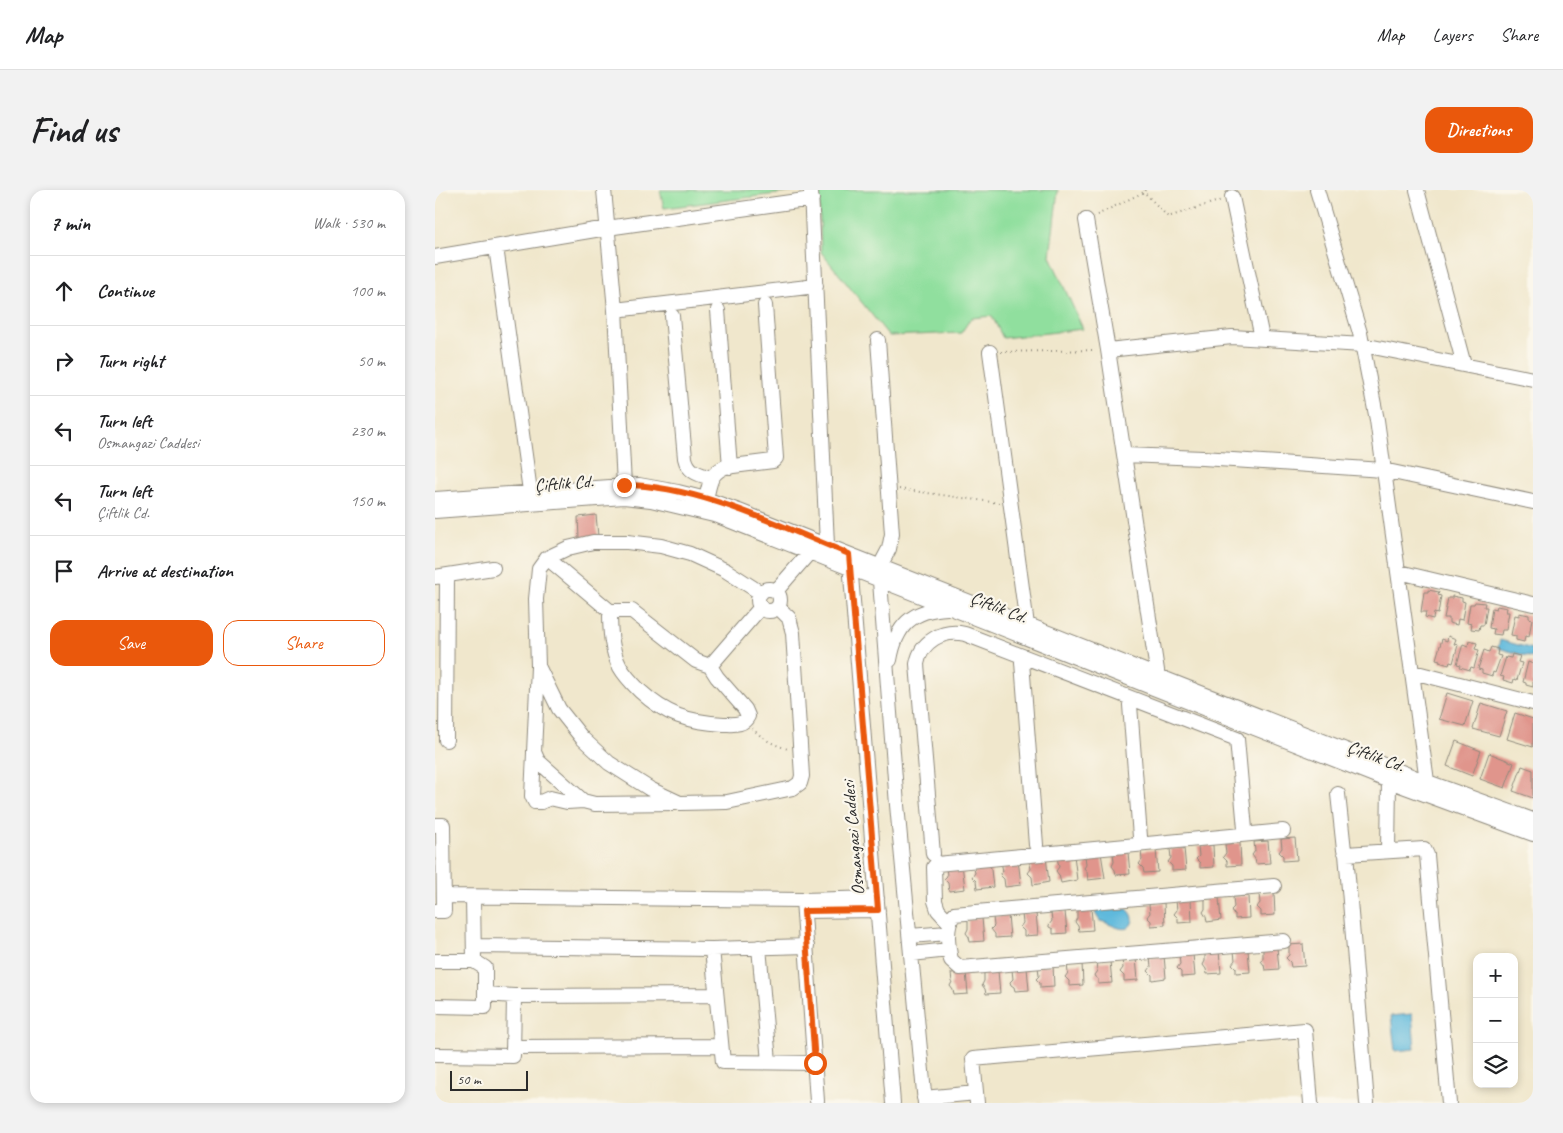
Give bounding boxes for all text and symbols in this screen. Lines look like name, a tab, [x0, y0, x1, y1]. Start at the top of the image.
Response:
text: Map	[25, 20, 62, 50]
text: Map	[1377, 24, 1405, 46]
text: Layers	[1433, 24, 1472, 46]
text: Share	[1500, 24, 1538, 46]
button: Directions	[1425, 107, 1533, 153]
text: Find us	[30, 108, 117, 153]
text: 7 min	[50, 210, 90, 236]
text: Walk · 530 m	[313, 213, 385, 233]
icon: ahead	[50, 277, 78, 305]
text: Continue	[97, 279, 154, 303]
text: 100 m	[351, 281, 385, 301]
icon: right	[50, 347, 78, 375]
text: Turn right	[97, 349, 164, 373]
text: 50 m	[358, 351, 385, 371]
text: Turn left	[97, 409, 152, 433]
icon: left	[50, 417, 78, 445]
text: 230 m	[351, 421, 385, 441]
text: Osmangazi Caddesi	[97, 433, 199, 453]
street label: Çiftlik Cd.	[534, 470, 595, 497]
route end	[613, 474, 636, 497]
text: Turn left	[97, 479, 152, 503]
icon: left	[50, 487, 78, 515]
text: 150 m	[351, 491, 385, 511]
text: Çiftlik Cd.	[97, 503, 149, 523]
icon: arrive	[50, 557, 78, 585]
text: Arrive at destination	[97, 559, 233, 583]
street label: Çiftlik Cd.	[967, 586, 1031, 629]
button: Save	[50, 620, 213, 666]
button: Share	[223, 620, 385, 666]
street label: Çiftlik Cd.	[1344, 735, 1408, 778]
street label: Osmangazi Caddesi	[837, 777, 869, 896]
map controls	[1473, 953, 1518, 1088]
button: +	[1473, 953, 1518, 998]
button: −	[1473, 998, 1518, 1043]
button: layers	[1473, 1043, 1518, 1088]
route start	[804, 1052, 827, 1075]
scale bar	[450, 1068, 527, 1091]
text: 50 m	[457, 1071, 481, 1088]

